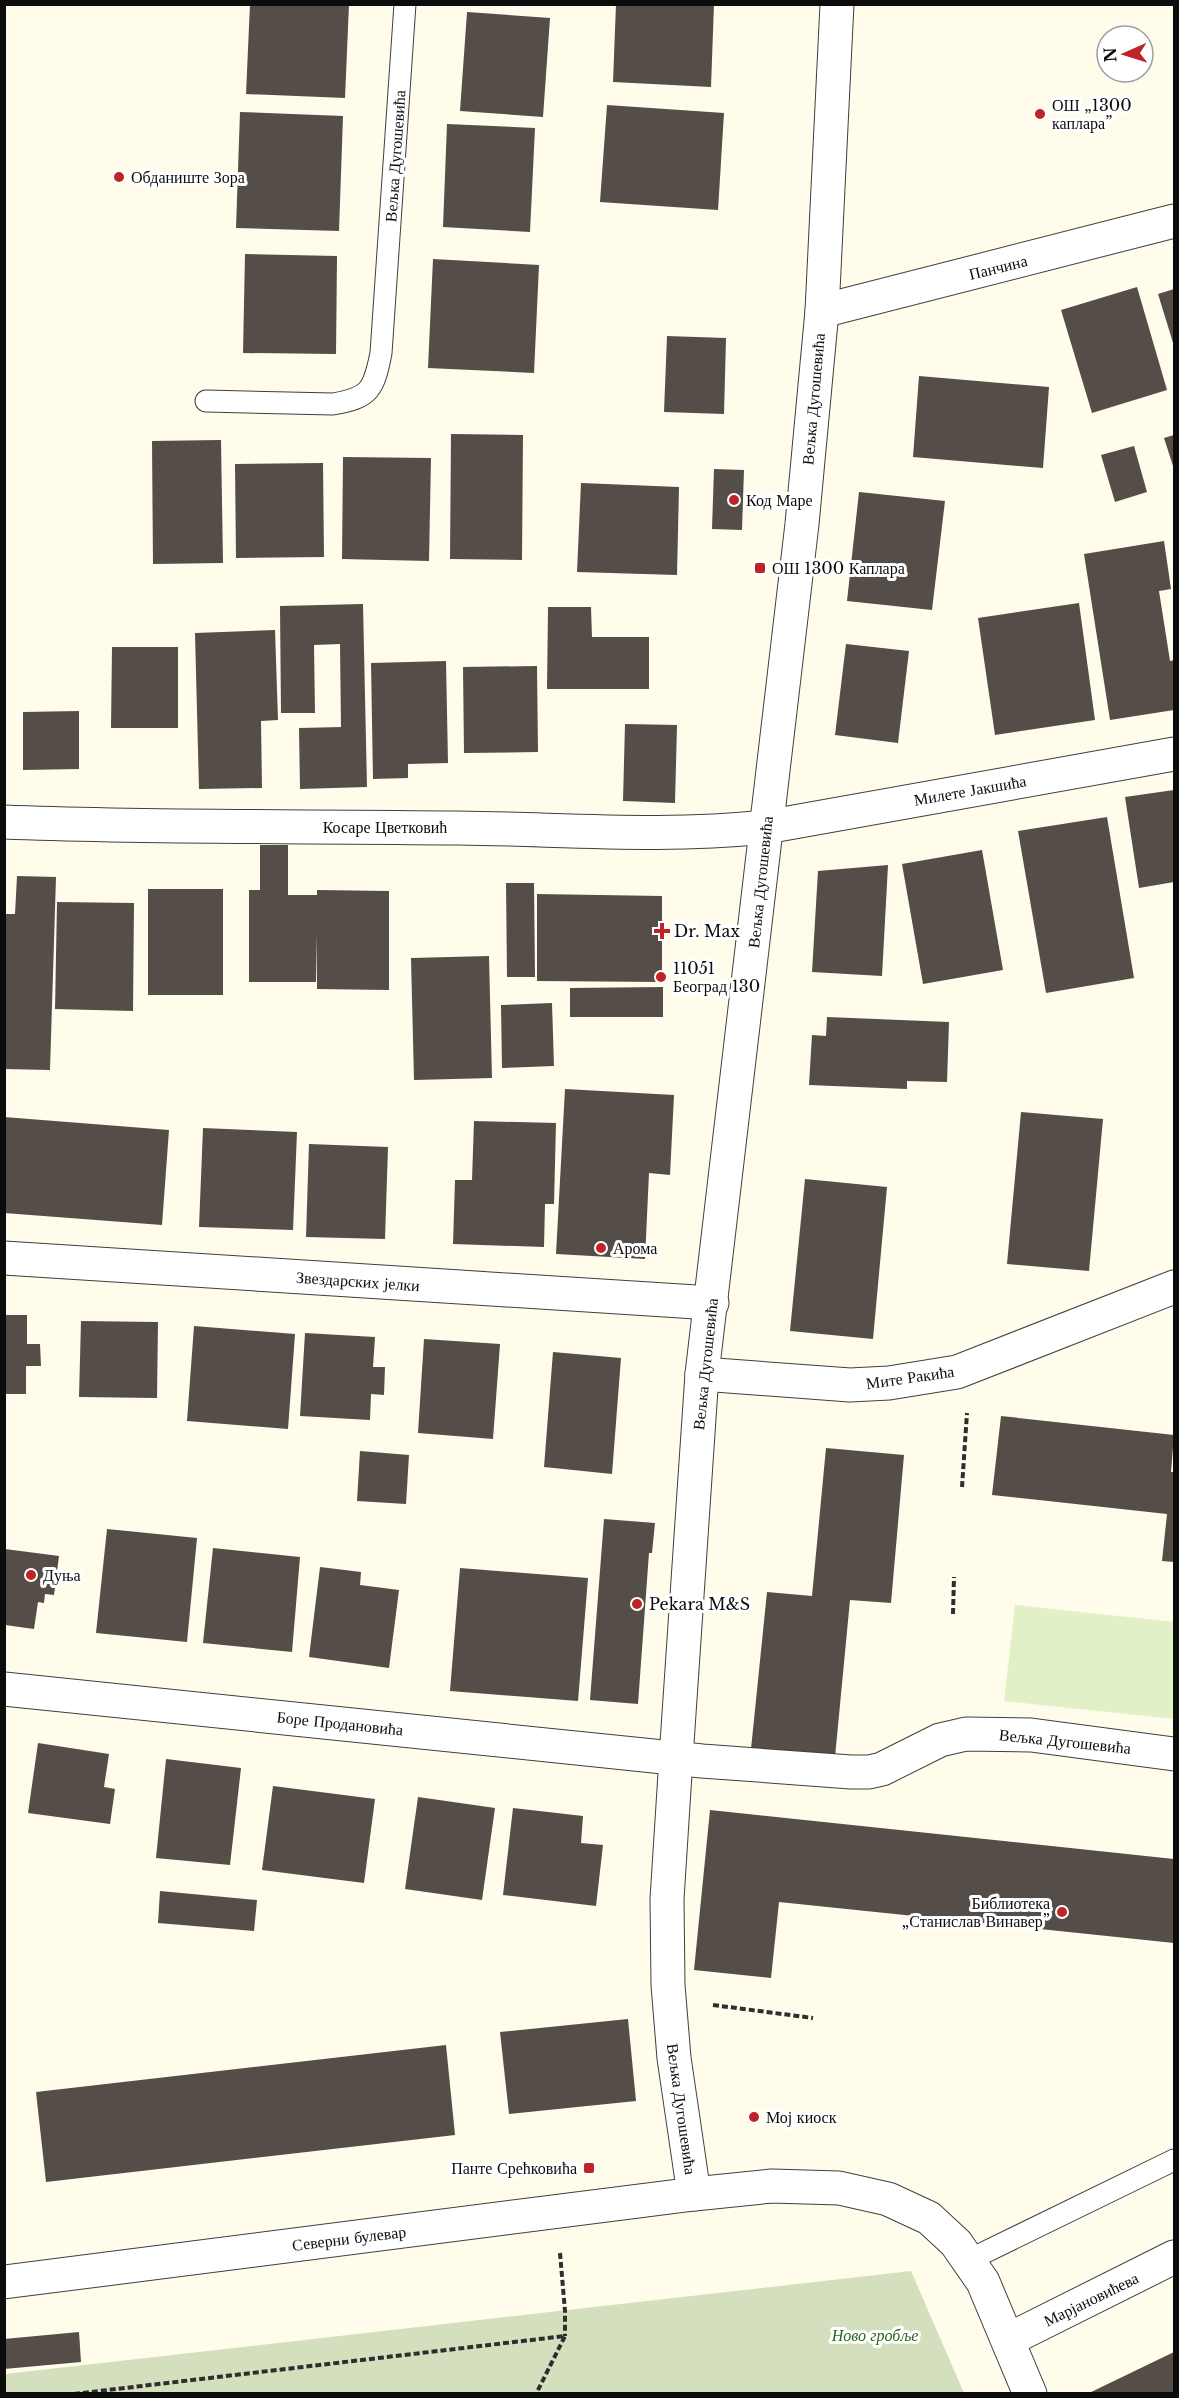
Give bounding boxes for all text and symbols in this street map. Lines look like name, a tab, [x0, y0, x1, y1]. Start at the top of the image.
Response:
north arrow	[1095, 24, 1155, 84]
text: N	[1100, 47, 1120, 63]
street label: Вељка Дугошевића	[380, 89, 410, 223]
place label: ОШ „1300 каплара”	[1052, 95, 1132, 133]
marker: ОШ „1300 каплара”	[1033, 107, 1047, 121]
place label: Обданиште Зора	[131, 167, 245, 187]
marker: Обданиште Зора	[112, 170, 126, 184]
street label: Панчина	[967, 250, 1029, 284]
street label: Вељка Дугошевића	[797, 332, 829, 466]
place label: Код Маре	[746, 490, 813, 510]
marker: Код Маре	[727, 493, 741, 507]
place label: ОШ 1300 Каплара	[772, 558, 905, 578]
marker: ОШ 1300 Каплара	[753, 561, 767, 575]
street label: Милете Јакшића	[912, 770, 1028, 810]
street label: Вељка Дугошевића	[743, 815, 777, 949]
street label: Косаре Цветковић	[323, 817, 447, 837]
place label: Dr. Max	[674, 921, 740, 941]
marker: Dr. Max	[655, 924, 669, 938]
place label: 11051 Београд 130	[673, 958, 760, 996]
marker: 11051 Београд 130	[654, 970, 668, 984]
place label: Арома	[613, 1238, 657, 1258]
marker: Арома	[594, 1241, 608, 1255]
street label: Звездарских јелки	[295, 1267, 421, 1295]
street label: Вељка Дугошевића	[688, 1297, 722, 1431]
street label: Мите Ракића	[865, 1361, 955, 1393]
place label: Дуња	[43, 1565, 81, 1585]
marker: Дуња	[24, 1568, 38, 1582]
place label: Pekara M&S	[649, 1594, 750, 1614]
marker: Pekara M&S	[630, 1597, 644, 1611]
street label: Боре Продановића	[276, 1706, 404, 1740]
street label: Вељка Дугошевића	[998, 1724, 1132, 1758]
place label: Библиотека „Станислав Винавер”	[902, 1893, 1050, 1931]
marker: Библиотека „Станислав Винавер”	[1055, 1905, 1069, 1919]
street label: Вељка Дугошевића	[663, 2042, 701, 2176]
place label: Мој киоск	[766, 2107, 837, 2127]
marker: Мој киоск	[747, 2110, 761, 2124]
place label: Панте Срећковића	[451, 2158, 577, 2178]
marker: Панте Срећковића	[582, 2161, 596, 2175]
street label: Северни булевар	[291, 2221, 407, 2255]
street label: Марјановићева	[1040, 2267, 1142, 2331]
park label: Ново гробље	[831, 2325, 918, 2345]

